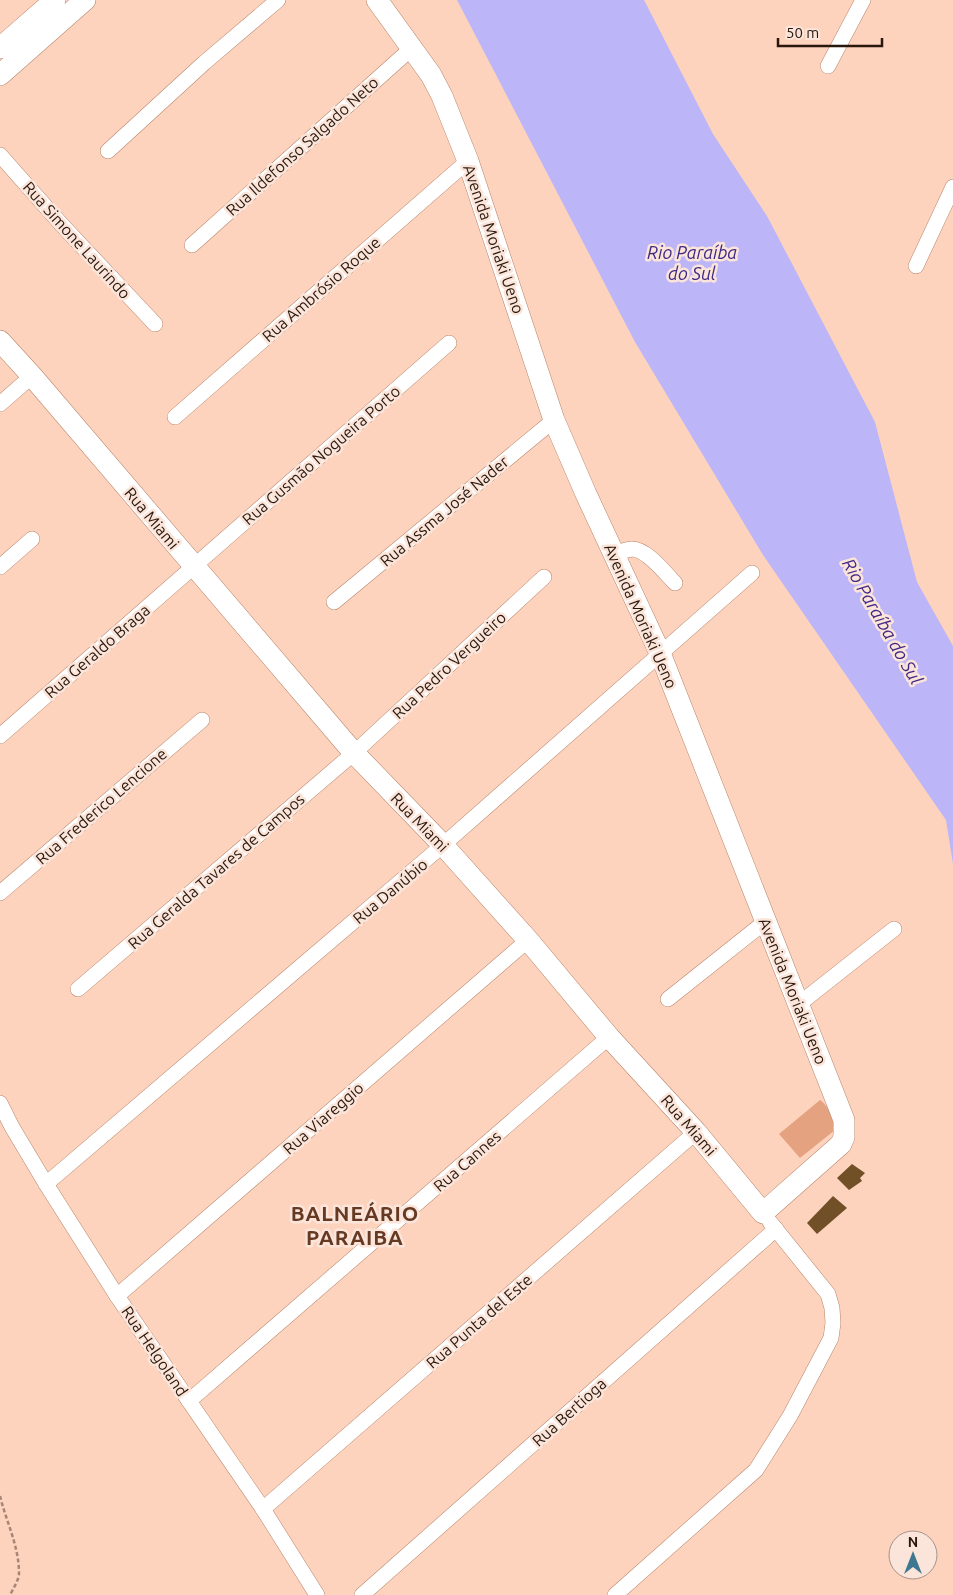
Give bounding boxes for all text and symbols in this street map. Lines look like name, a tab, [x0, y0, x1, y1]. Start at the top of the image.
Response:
scale bar	[778, 15, 882, 47]
text: 50 m	[786, 24, 819, 41]
street label: Rua Ildefonso Salgado Neto	[222, 73, 382, 219]
street label: Avenida Moriaki Ueno	[460, 162, 528, 316]
street label: Rua Simone Laurindo	[20, 178, 134, 302]
street label: Rua Ambrósio Roque	[258, 233, 384, 345]
water label: Rio Paraíba do Sul	[647, 242, 737, 283]
street label: Rua Gusmão Nogueira Porto	[239, 382, 403, 528]
street label: Rua Assma José Nader	[376, 452, 512, 570]
street label: Rua Miami	[121, 484, 183, 552]
street label: Avenida Moriaki Ueno	[601, 541, 681, 691]
water label: Rio Paraíba do Sul	[839, 554, 927, 688]
street label: Rua Geraldo Braga	[41, 601, 153, 701]
street label: Rua Pedro Vergueiro	[389, 608, 509, 722]
street label: Rua Frederico Lencione	[32, 744, 170, 868]
street label: Rua Miami	[388, 789, 452, 855]
street label: Rua Geralda Tavares de Campos	[124, 790, 308, 952]
street label: Rua Danúbio	[349, 855, 431, 927]
street label: Avenida Moriaki Ueno	[755, 915, 831, 1067]
street label: Rua Viareggio	[279, 1078, 367, 1158]
street label: Rua Miami	[658, 1091, 720, 1159]
street label: Rua Cannes	[430, 1127, 504, 1195]
district label: BALNEÁRIO PARAIBA	[291, 1201, 419, 1249]
street label: Rua Punta del Este	[423, 1270, 535, 1372]
street label: Rua Helgoland	[118, 1303, 192, 1399]
street label: Rua Bertioga	[528, 1374, 610, 1450]
north arrow	[888, 1530, 938, 1580]
text: N	[908, 1534, 918, 1550]

